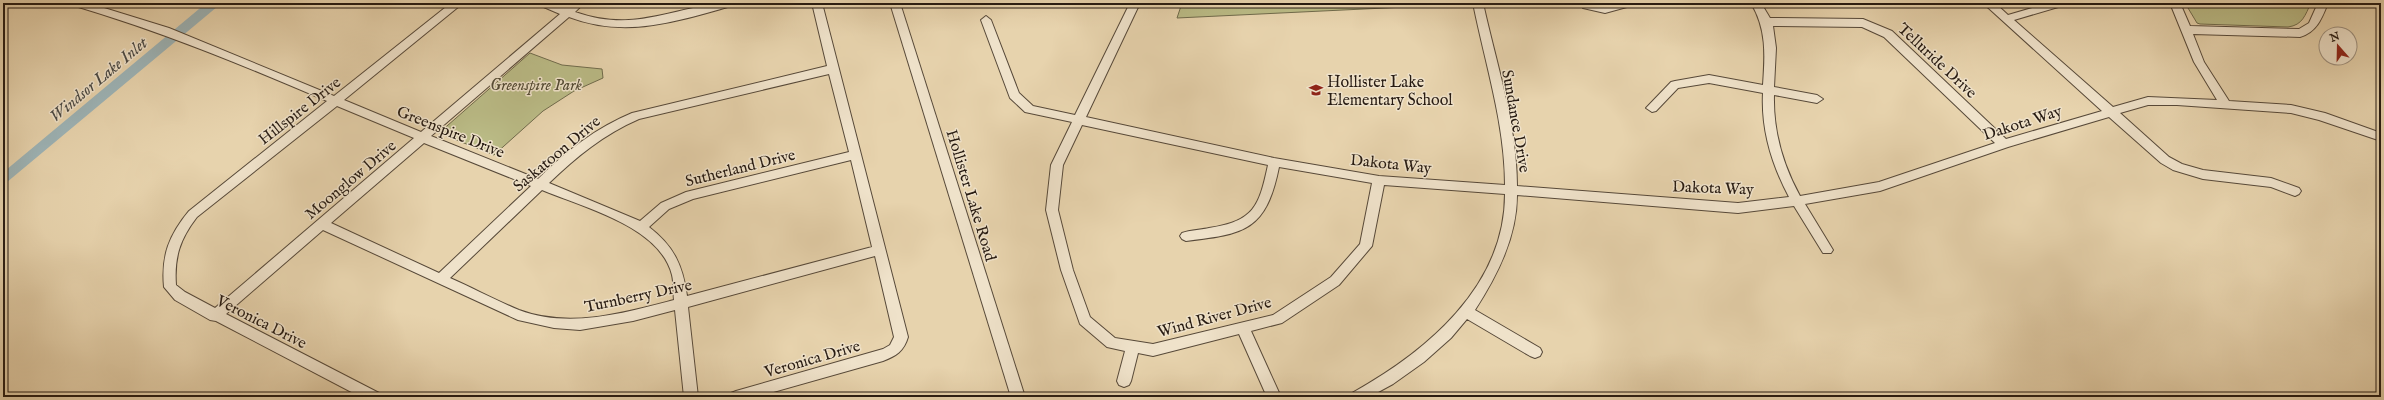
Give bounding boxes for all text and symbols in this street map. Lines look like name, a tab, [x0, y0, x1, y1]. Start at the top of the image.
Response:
street label: Telluride Drive	[1893, 20, 1981, 103]
north arrow	[2318, 26, 2358, 66]
text: N	[2327, 29, 2342, 46]
water label: Windsor Lake Inlet	[46, 33, 153, 127]
street label: Sundance Drive	[1496, 68, 1534, 174]
street label: Hillspire Drive	[255, 73, 346, 150]
place label: Hollister Lake Elementary School	[1327, 73, 1453, 111]
park label: Greenspire Park	[490, 76, 582, 96]
school or university icon: Hollister Lake Elementary School	[1308, 82, 1324, 98]
street label: Greenspire Drive	[394, 102, 507, 164]
street label: Dakota Way	[1981, 102, 2065, 146]
street label: Saskatoon Drive	[509, 112, 605, 197]
street label: Hollister Lake Road	[941, 127, 1000, 264]
street label: Moonglow Drive	[301, 136, 401, 225]
street label: Sutherland Drive	[683, 146, 798, 192]
street label: Dakota Way	[1349, 151, 1433, 179]
street label: Dakota Way	[1672, 178, 1754, 200]
street label: Turnberry Drive	[583, 276, 694, 318]
street label: Veronica Drive	[212, 291, 310, 354]
street label: Wind River Drive	[1155, 293, 1274, 343]
street label: Veronica Drive	[761, 337, 863, 383]

